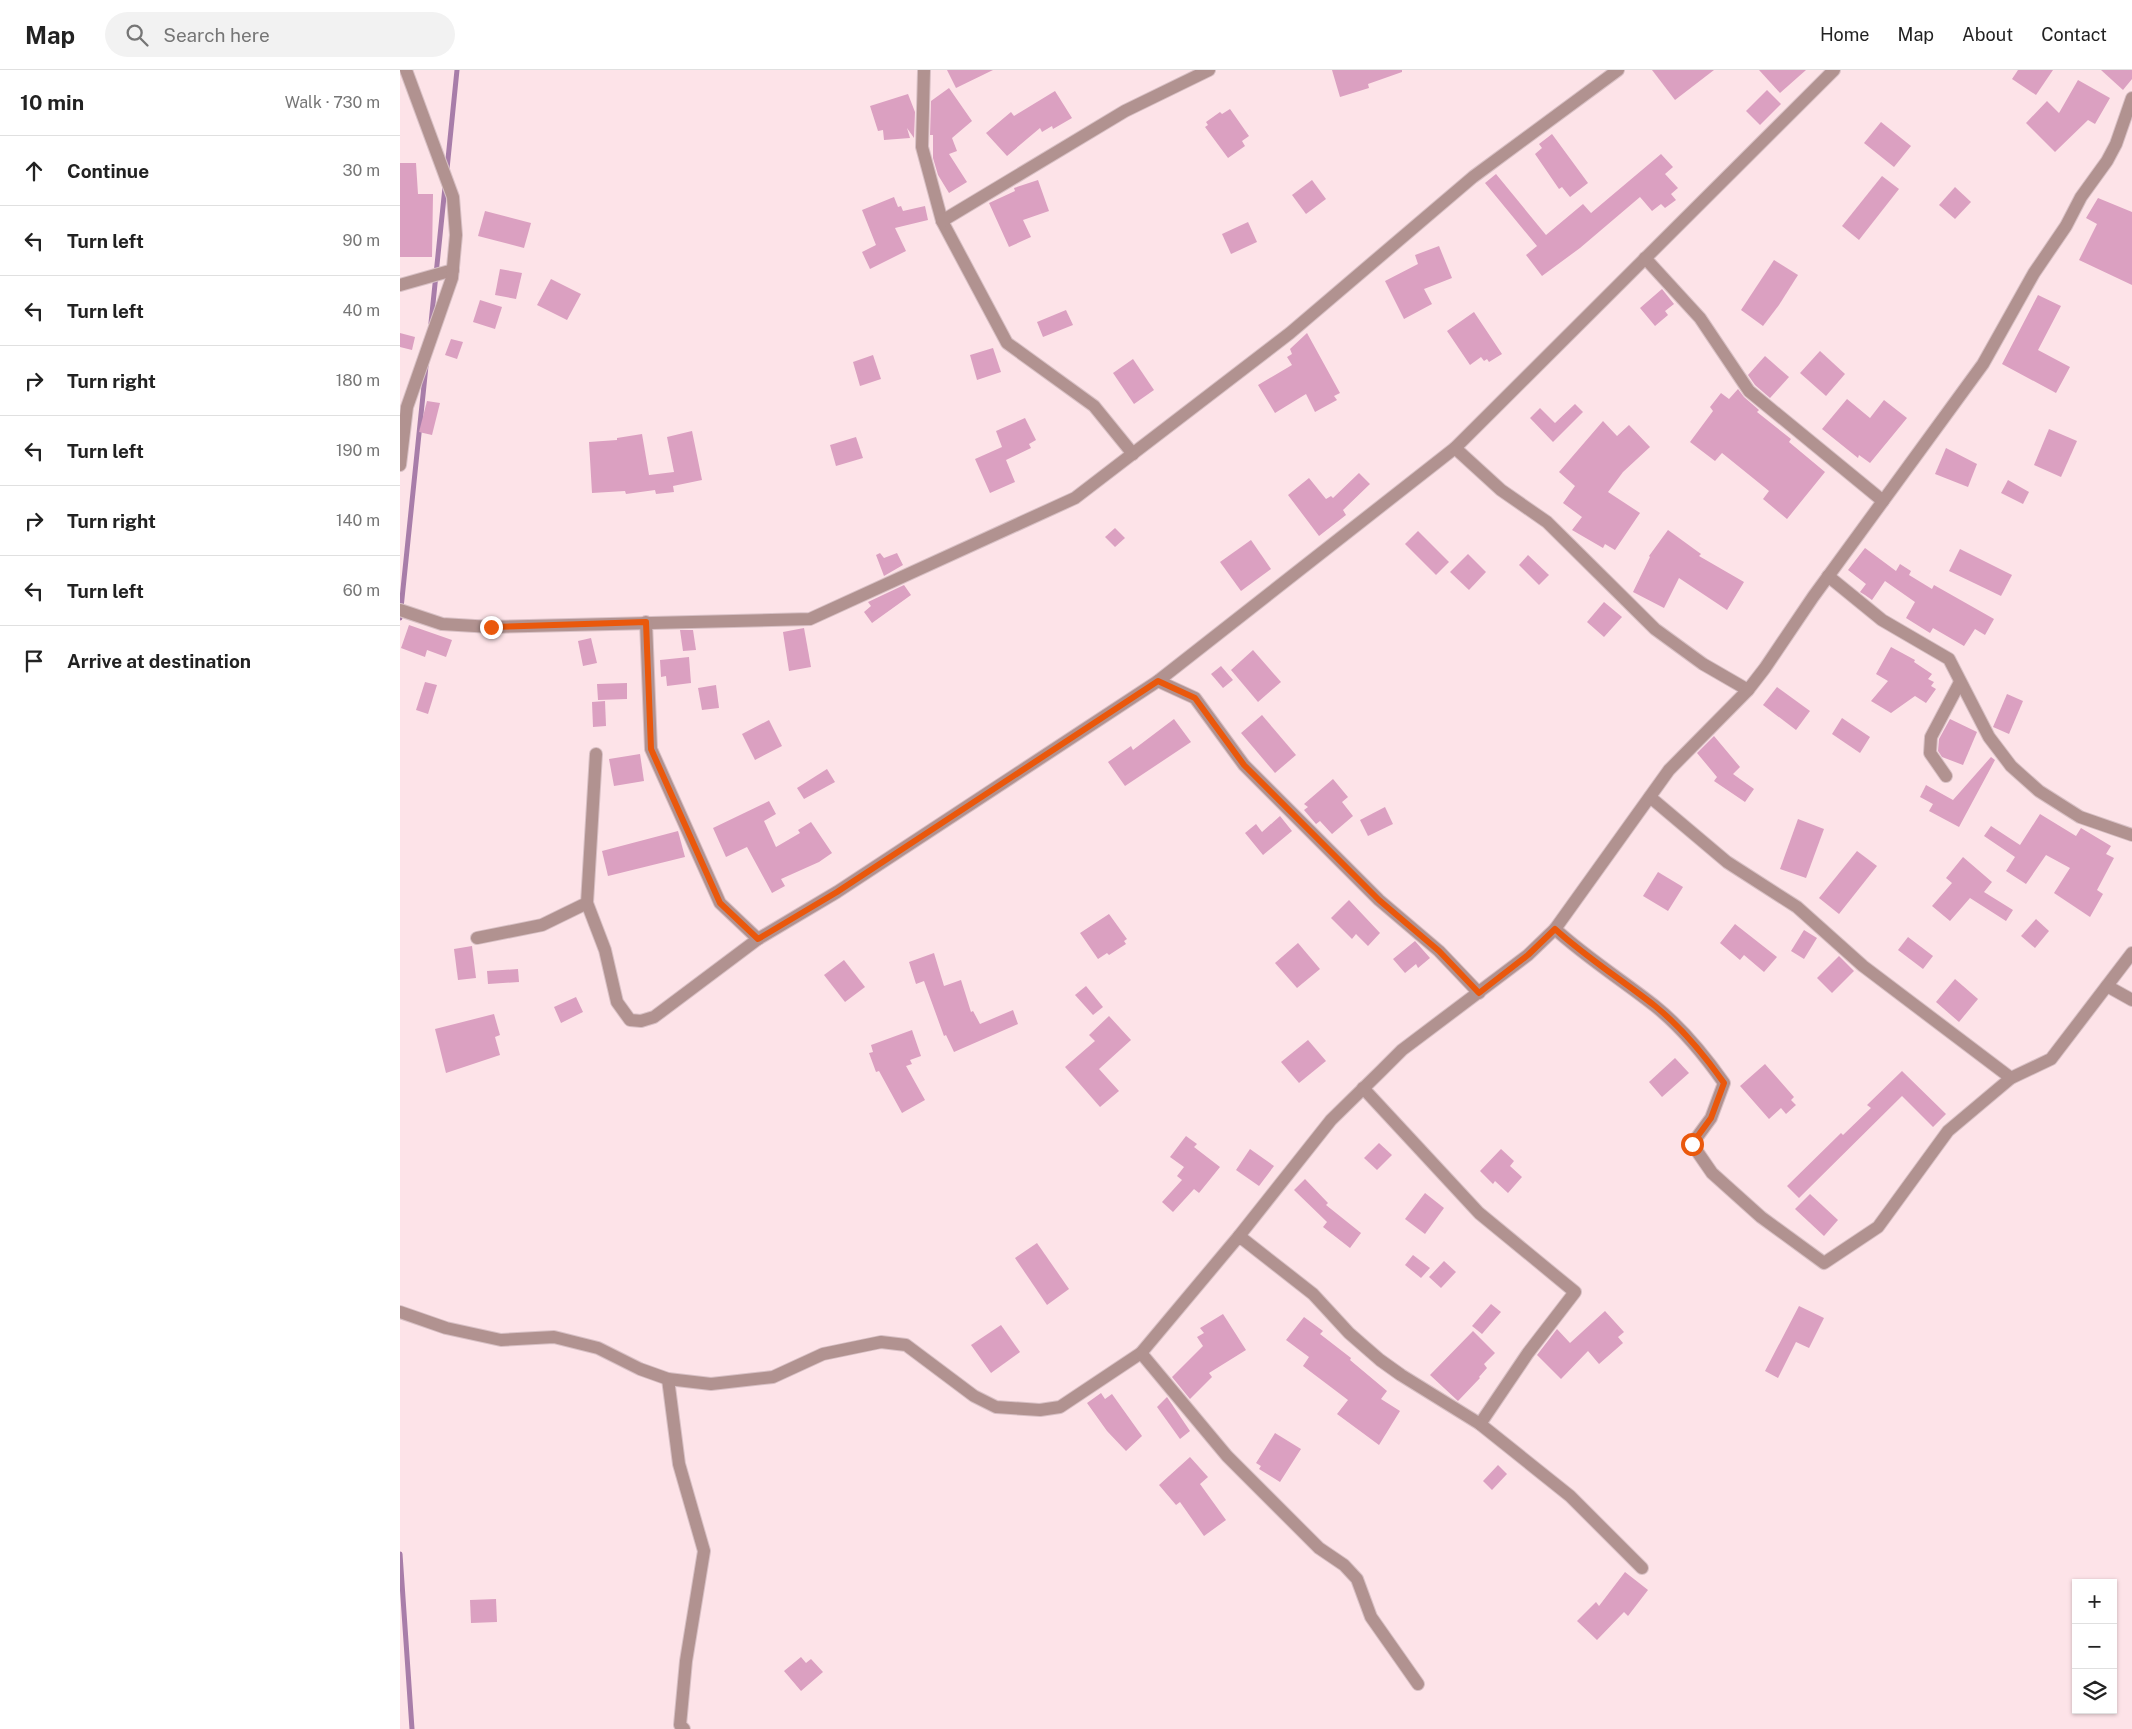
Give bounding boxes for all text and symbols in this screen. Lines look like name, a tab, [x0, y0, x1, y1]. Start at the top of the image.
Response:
search box	[105, 12, 455, 57]
text: Map	[25, 21, 75, 49]
icon: search	[123, 21, 151, 49]
text: Search here	[163, 24, 270, 46]
text: Home	[1820, 24, 1870, 45]
text: Map	[1898, 24, 1934, 45]
text: About	[1962, 24, 2013, 45]
text: Contact	[2041, 24, 2107, 45]
text: 10 min	[20, 90, 84, 115]
text: Walk · 730 m	[285, 93, 380, 112]
icon: ahead	[20, 157, 48, 185]
text: Continue	[67, 160, 149, 182]
text: 30 m	[343, 161, 380, 180]
icon: left	[20, 227, 48, 255]
text: Turn left	[67, 230, 144, 252]
text: 90 m	[343, 231, 380, 250]
icon: left	[20, 297, 48, 325]
text: Turn left	[67, 300, 144, 322]
text: 40 m	[342, 301, 380, 320]
icon: right	[20, 367, 48, 395]
text: Turn right	[67, 370, 156, 392]
text: 180 m	[336, 371, 380, 390]
icon: left	[20, 437, 48, 465]
text: Turn left	[67, 440, 144, 462]
text: 190 m	[336, 441, 380, 460]
icon: right	[20, 507, 48, 535]
text: Turn right	[67, 510, 156, 532]
text: 140 m	[336, 511, 380, 530]
icon: left	[20, 577, 48, 605]
text: Turn left	[67, 580, 144, 602]
text: 60 m	[343, 581, 380, 600]
route end	[480, 616, 503, 639]
icon: arrive	[20, 647, 48, 675]
text: Arrive at destination	[67, 650, 251, 672]
route start	[1681, 1133, 1704, 1156]
map controls	[2072, 1579, 2117, 1714]
button: +	[2072, 1579, 2117, 1624]
button: −	[2072, 1624, 2117, 1669]
button: layers	[2072, 1669, 2117, 1714]

